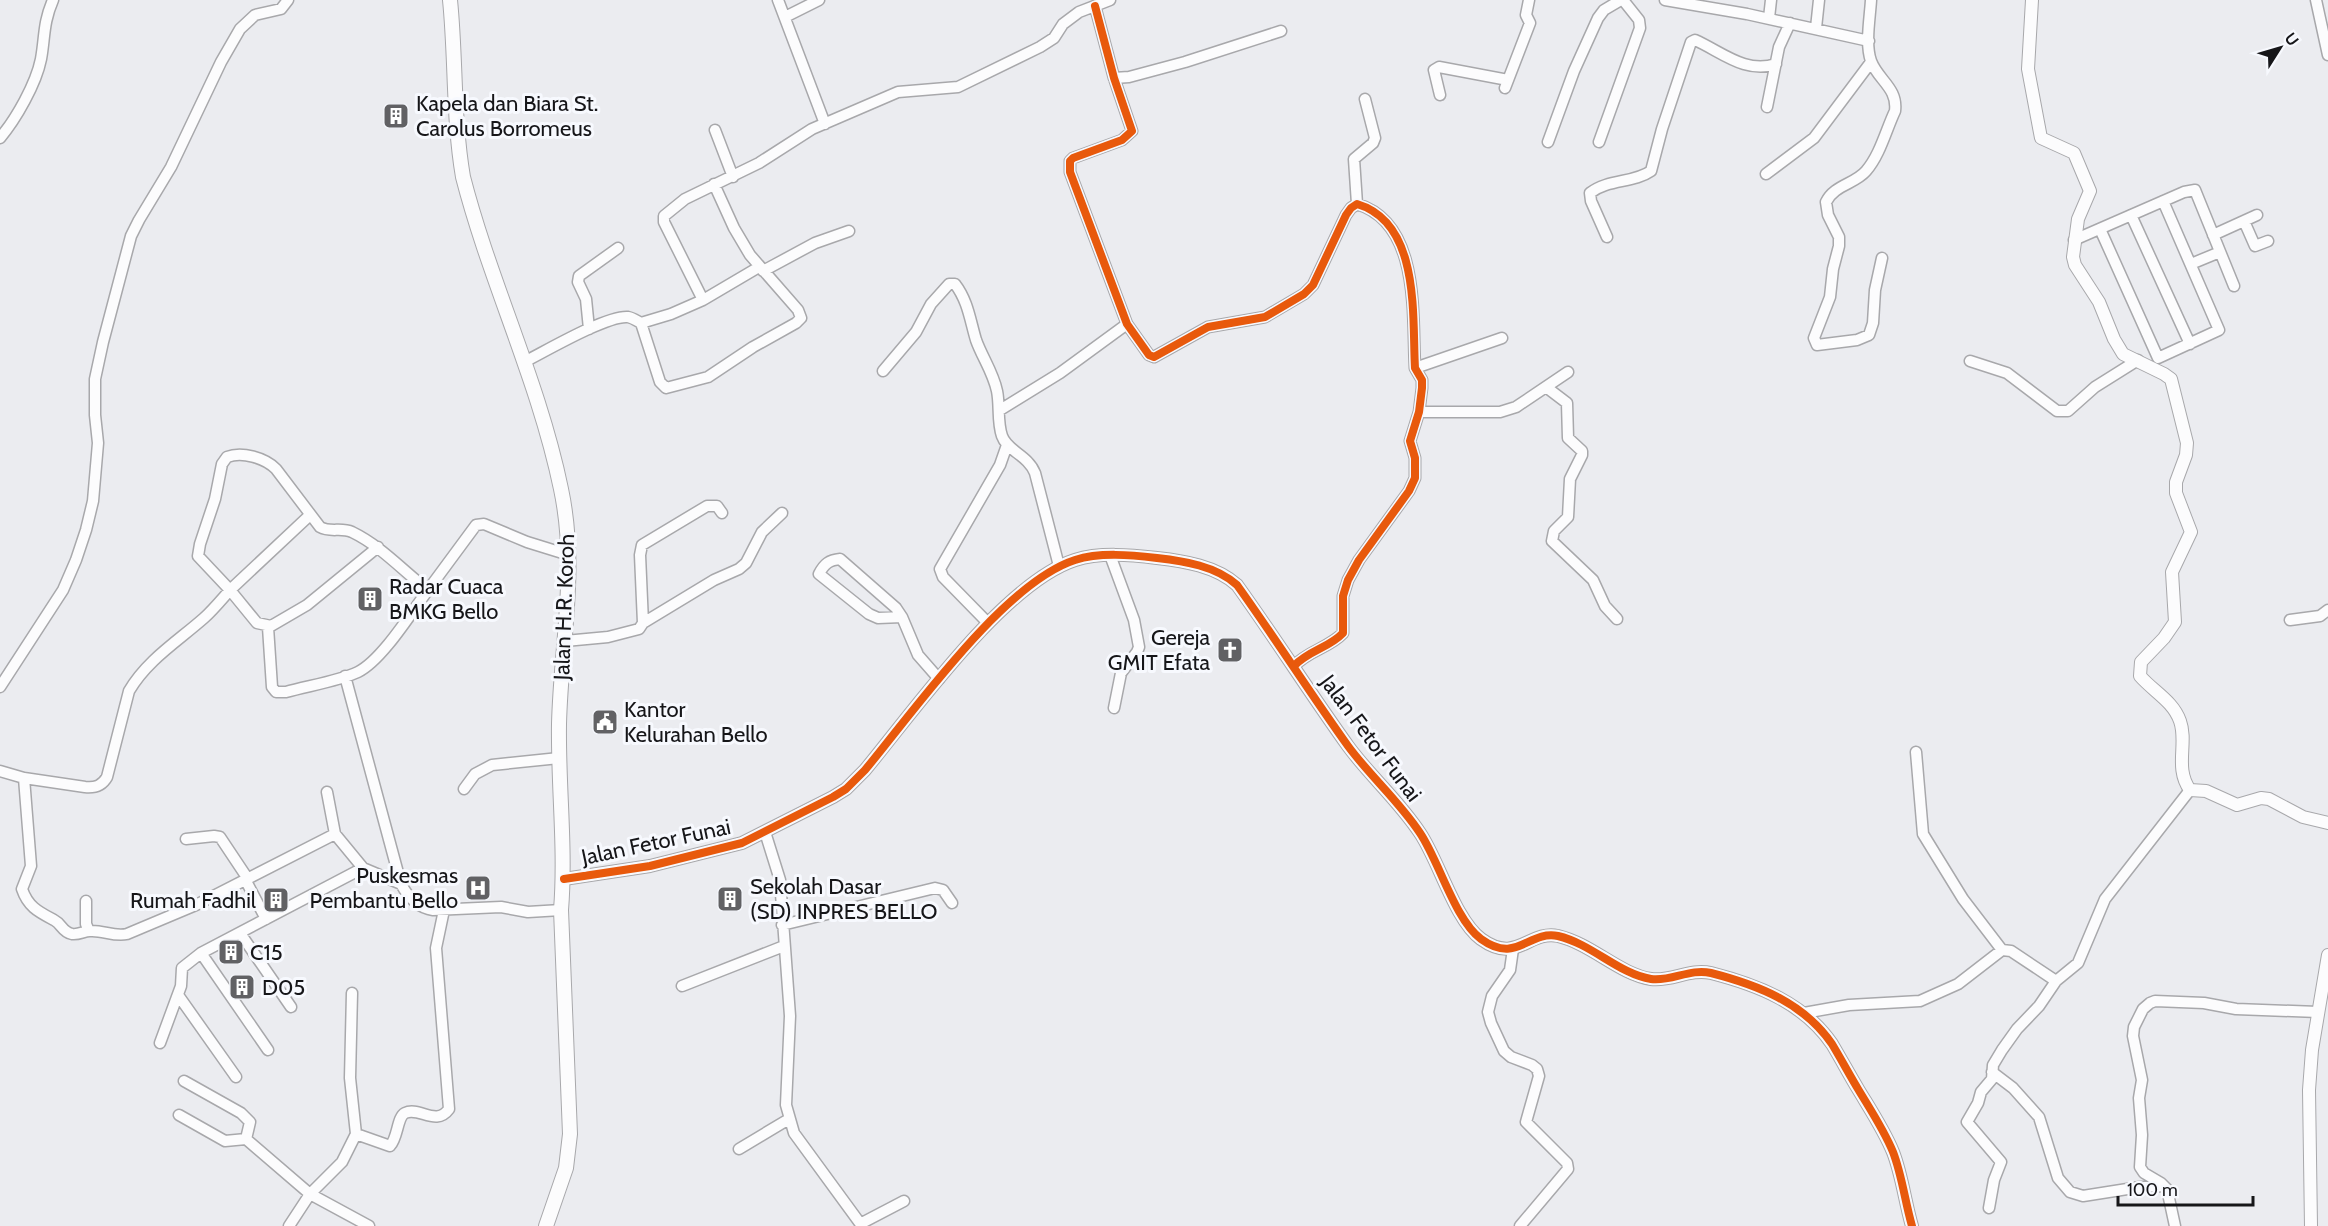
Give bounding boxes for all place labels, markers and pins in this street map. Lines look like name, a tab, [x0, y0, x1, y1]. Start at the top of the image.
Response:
place label: Kapela dan Biara St. Carolus Borromeus	[416, 90, 598, 142]
building icon: Kapela dan Biara St. Carolus Borromeus	[381, 101, 411, 131]
place label: Radar Cuaca BMKG Bello	[389, 573, 504, 625]
building icon: Radar Cuaca BMKG Bello	[355, 584, 385, 614]
place label: Gereja GMIT Efata	[1108, 624, 1210, 676]
church icon: Gereja GMIT Efata	[1215, 635, 1245, 665]
place label: Kantor Kelurahan Bello	[624, 696, 768, 748]
public building icon: Kantor Kelurahan Bello	[590, 707, 620, 737]
place label: Puskesmas Pembantu Bello	[310, 862, 458, 914]
hospital icon: Puskesmas Pembantu Bello	[463, 873, 493, 903]
place label: Sekolah Dasar (SD) INPRES BELLO	[750, 873, 937, 925]
building icon: Sekolah Dasar (SD) INPRES BELLO	[715, 884, 745, 914]
building icon: Rumah Fadhil	[261, 885, 291, 915]
place label: Rumah Fadhil	[130, 887, 257, 914]
building icon: C15	[216, 937, 246, 967]
place label: C15	[250, 939, 283, 966]
building icon: D05	[227, 972, 257, 1002]
place label: D05	[262, 974, 305, 1001]

